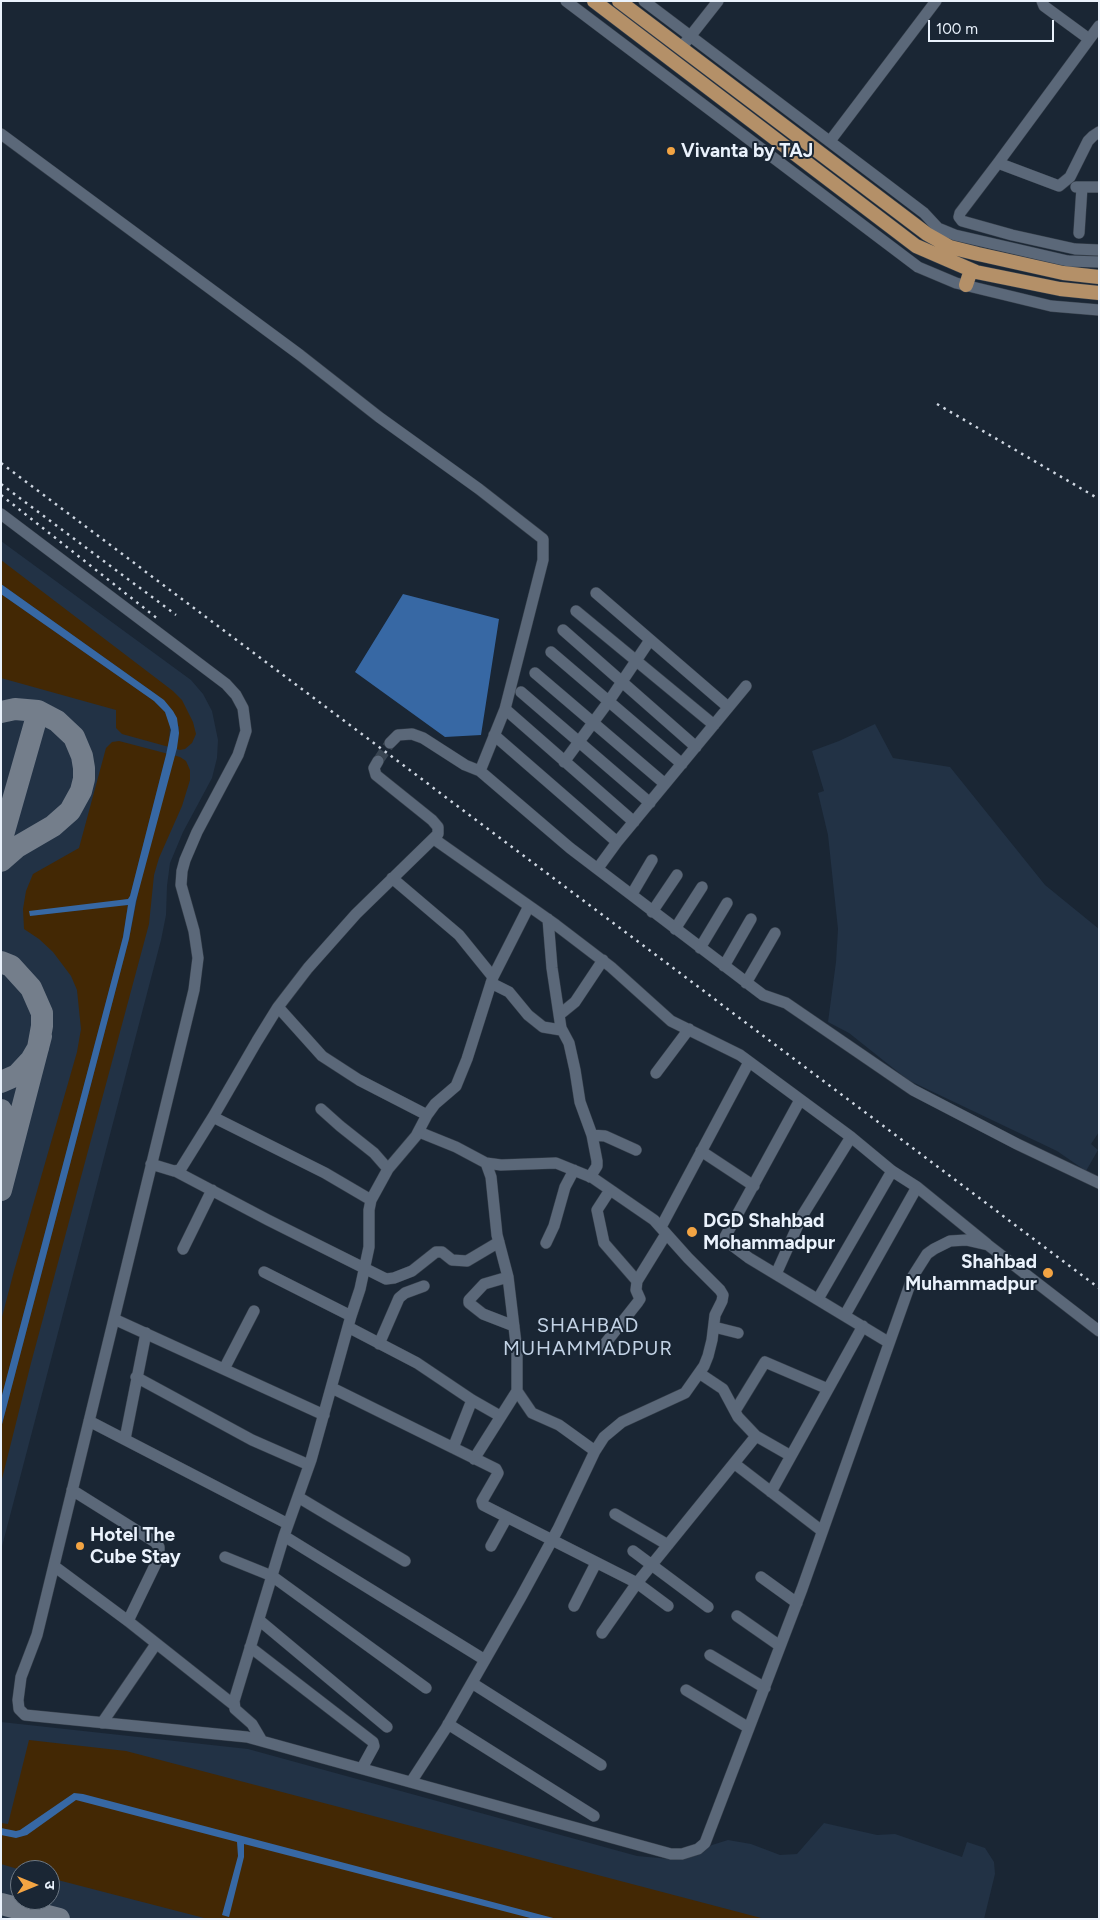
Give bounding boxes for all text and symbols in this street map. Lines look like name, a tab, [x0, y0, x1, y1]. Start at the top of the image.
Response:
scale bar	[930, 10, 1056, 42]
text: 100 m	[936, 20, 978, 38]
place label: Vivanta by TAJ	[681, 140, 813, 162]
marker: Vivanta by TAJ	[665, 145, 677, 157]
place label: DGD Shahbad Mohammadpur	[703, 1210, 835, 1254]
marker: DGD Shahbad Mohammadpur	[685, 1225, 699, 1239]
place label: Shahbad Muhammadpur	[905, 1251, 1037, 1295]
marker: Shahbad Muhammadpur	[1041, 1266, 1055, 1280]
district label: SHAHBAD MUHAMMADPUR	[502, 1314, 674, 1361]
place label: Hotel The Cube Stay	[90, 1524, 181, 1568]
marker: Hotel The Cube Stay	[74, 1540, 86, 1552]
north arrow	[10, 1860, 60, 1910]
text: उ	[41, 1881, 58, 1889]

